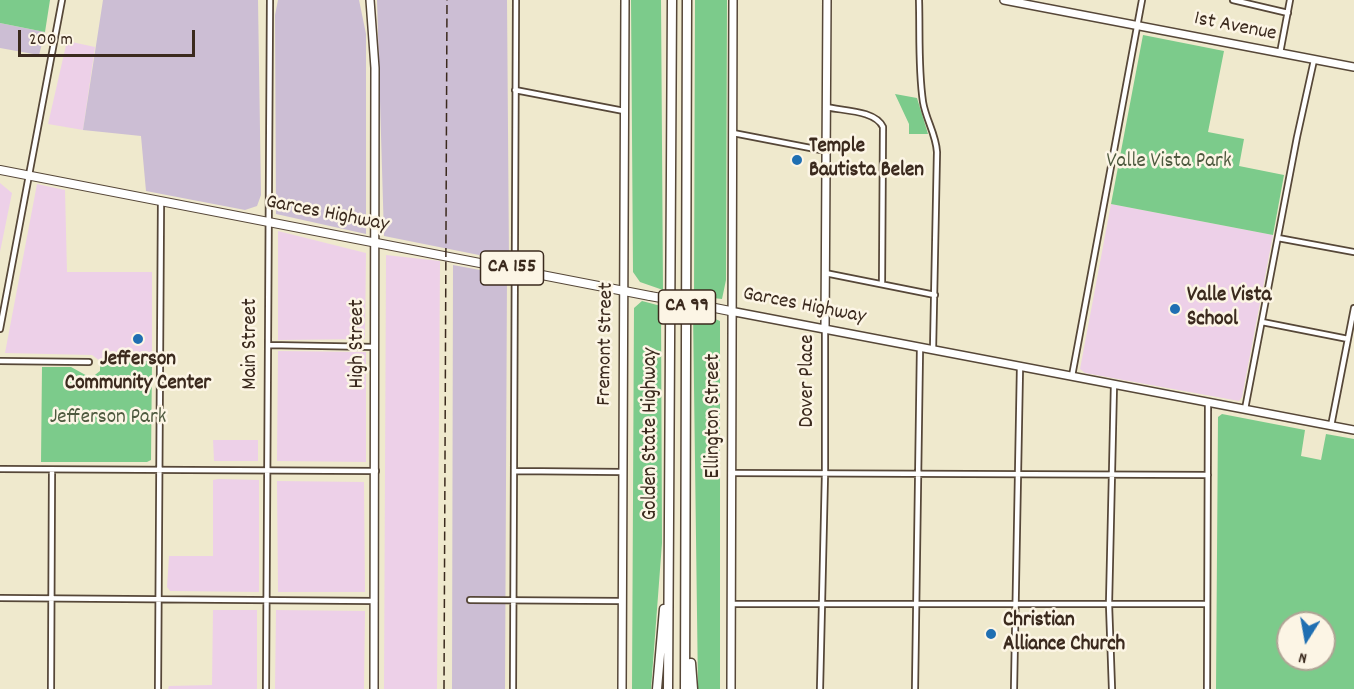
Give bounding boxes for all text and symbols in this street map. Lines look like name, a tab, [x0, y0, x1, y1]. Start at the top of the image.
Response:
street label: 1st Avenue	[1192, 8, 1278, 48]
scale bar	[21, 18, 198, 56]
text: 200 m	[29, 28, 73, 53]
place label: Temple Bautista Belen	[809, 135, 924, 185]
park label: Valle Vista Park	[1107, 150, 1231, 176]
marker: Temple Bautista Belen	[790, 153, 804, 167]
street label: Garces Highway	[263, 191, 391, 239]
road number: CA 155	[480, 251, 544, 285]
street label: Fremont Street	[593, 282, 621, 406]
street label: Garces Highway	[740, 283, 868, 331]
place label: Valle Vista School	[1187, 284, 1271, 334]
road number: CA 99	[658, 290, 716, 324]
street label: Main Street	[239, 298, 265, 390]
street label: High Street	[346, 299, 372, 389]
marker: Valle Vista School	[1168, 302, 1182, 316]
marker: Jefferson Community Center	[131, 332, 145, 346]
street label: Dover Place	[796, 335, 822, 427]
place label: Jefferson Community Center	[65, 348, 211, 398]
street label: Golden State Highway	[639, 348, 665, 520]
street label: Ellington Street	[702, 354, 728, 478]
park label: Jefferson Park	[50, 406, 166, 432]
place label: Christian Alliance Church	[1003, 609, 1125, 659]
north arrow	[1276, 611, 1336, 671]
marker: Christian Alliance Church	[984, 627, 998, 641]
text: N	[1297, 645, 1309, 669]

